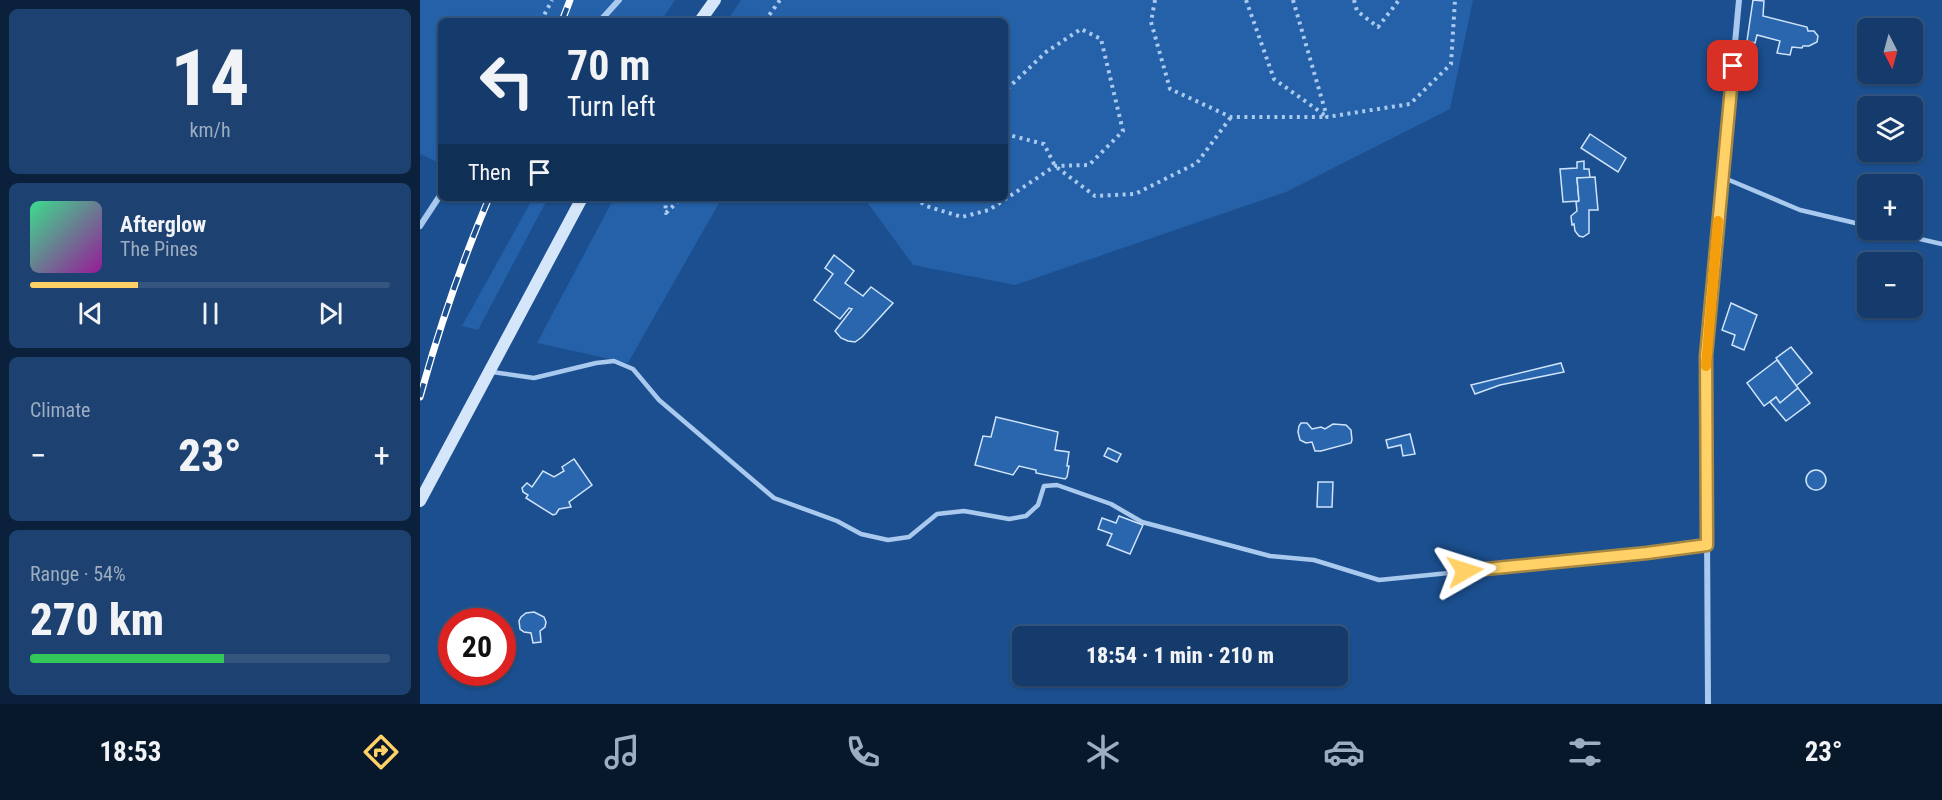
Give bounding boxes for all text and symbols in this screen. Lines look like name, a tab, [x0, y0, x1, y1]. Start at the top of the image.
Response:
north arrow	[1857, 18, 1923, 84]
map controls	[1857, 18, 1923, 318]
text: 14	[171, 33, 249, 124]
pin	[1707, 40, 1758, 91]
text: 70 m	[567, 41, 650, 90]
icon: left	[468, 42, 546, 120]
icon: arrive	[1716, 49, 1749, 82]
text: Turn left	[567, 91, 656, 123]
button: layers	[1857, 96, 1923, 162]
text: km/h	[189, 118, 231, 142]
icon: arrive	[523, 156, 556, 189]
text: Then	[468, 160, 511, 185]
button: +	[1857, 174, 1923, 240]
text: Afterglow	[120, 212, 206, 237]
text: The Pines	[120, 237, 198, 261]
button: −	[1857, 252, 1923, 318]
icon: previous	[74, 297, 107, 330]
icon: pause	[194, 297, 227, 330]
icon: next	[314, 297, 347, 330]
text: Climate	[30, 398, 90, 422]
text: 23°	[178, 429, 242, 482]
text: −	[30, 436, 47, 475]
text: +	[374, 436, 390, 475]
position arrow	[1433, 539, 1497, 603]
text: Range · 54%	[30, 562, 126, 586]
text: 270 km	[30, 593, 164, 646]
speed limit sign: 20	[438, 608, 516, 686]
text: 18:54 · 1 min · 210 m	[1086, 643, 1274, 668]
icon: directions	[360, 731, 402, 773]
icon: music	[601, 731, 643, 773]
icon: phone	[842, 731, 884, 773]
icon: climate	[1082, 731, 1124, 773]
icon: car	[1323, 731, 1365, 773]
icon: filters	[1564, 731, 1606, 773]
text: 18:53	[99, 736, 161, 768]
text: 23°	[1805, 736, 1843, 768]

